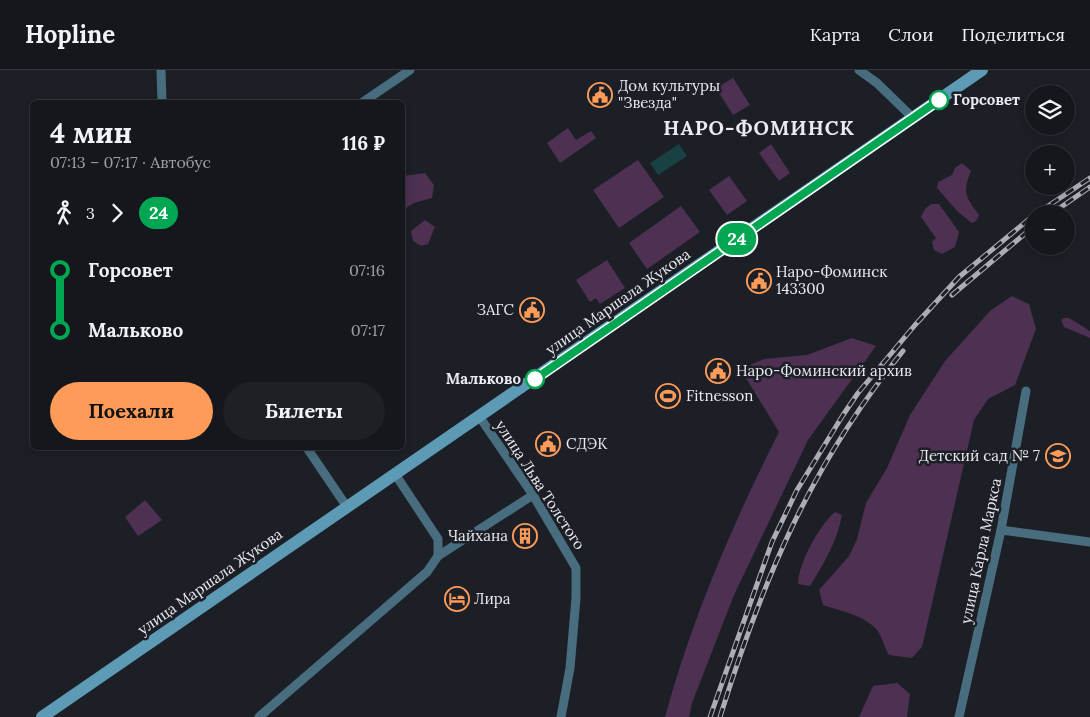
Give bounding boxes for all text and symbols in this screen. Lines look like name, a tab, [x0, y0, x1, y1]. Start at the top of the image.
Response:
text: Hopline	[25, 19, 115, 50]
text: Карта	[810, 23, 860, 46]
text: Слои	[888, 23, 933, 46]
text: Поделиться	[961, 23, 1065, 46]
place label: Дом культуры "Звезда"	[618, 76, 720, 112]
public building icon: Дом культуры "Звезда"	[587, 82, 613, 108]
map controls	[1025, 85, 1075, 255]
button: layers	[1025, 85, 1075, 135]
marker: Горсовет	[929, 90, 949, 110]
place label: Горсовет	[953, 90, 1020, 109]
text: 4 мин	[50, 115, 132, 151]
district label: НАРО-ФОМИНСК	[663, 115, 855, 140]
text: 116 ₽	[342, 131, 385, 155]
button: +	[1025, 145, 1075, 195]
text: 07:13 – 07:17 · Автобус	[50, 152, 211, 172]
icon: walk	[50, 199, 78, 227]
icon: forward	[103, 199, 131, 227]
text: 24	[149, 201, 168, 224]
text: 3	[86, 203, 95, 223]
button: −	[1025, 205, 1075, 255]
line badge: 24	[714, 223, 760, 255]
text: 24	[727, 227, 747, 250]
street label: улица Маршала Жукова	[542, 244, 694, 359]
text: Горсовет	[88, 258, 173, 282]
text: 07:16	[349, 260, 385, 280]
place label: Наро-Фоминск 143300	[776, 262, 887, 298]
public building icon: Наро-Фоминск 143300	[746, 268, 772, 294]
public building icon: ЗАГС	[519, 297, 545, 323]
place label: ЗАГС	[477, 300, 515, 319]
text: Мальково	[88, 318, 183, 342]
text: 07:17	[351, 320, 385, 340]
public building icon: Наро-Фоминский архив	[705, 358, 731, 384]
place label: Наро-Фоминский архив	[736, 361, 912, 380]
place label: Мальково	[446, 369, 522, 388]
marker: Мальково	[525, 369, 545, 389]
button: Поехали	[50, 382, 213, 440]
button: Билеты	[223, 382, 385, 440]
sports icon: Fitnesson	[655, 383, 681, 409]
place label: Fitnesson	[686, 386, 753, 405]
street label: улица Льва Толстого	[491, 416, 590, 553]
public building icon: СДЭК	[535, 431, 561, 457]
place label: СДЭК	[566, 434, 608, 453]
school or university icon: Детский сад № 7	[1045, 443, 1071, 469]
place label: Детский сад № 7	[919, 446, 1040, 465]
street label: улица Карла Маркса	[956, 476, 1005, 626]
building icon: Чайхана	[512, 523, 538, 549]
street label: улица Маршала Жукова	[134, 524, 286, 639]
place label: Чайхана	[448, 526, 508, 545]
hotel icon: Лира	[444, 586, 470, 612]
place label: Лира	[474, 589, 511, 608]

